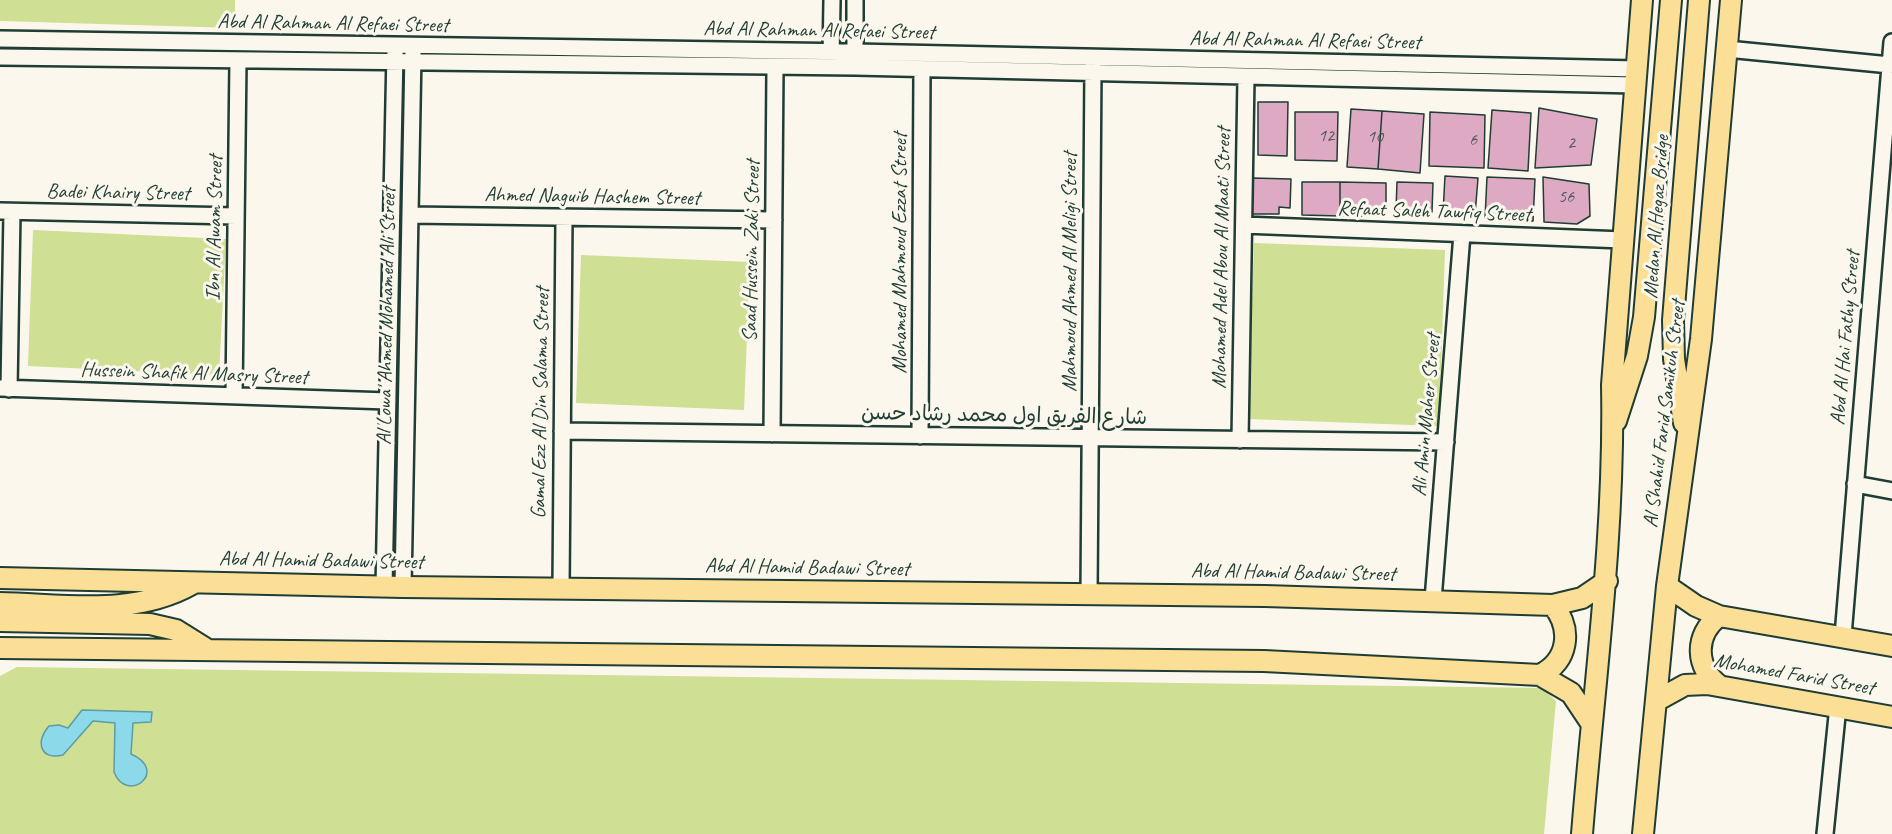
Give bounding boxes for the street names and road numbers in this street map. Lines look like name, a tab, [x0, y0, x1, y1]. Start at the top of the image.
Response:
street label: Abd Al Rahman Al Refaei Street	[217, 9, 449, 39]
street label: Abd Al Rahman Al Refaei Street	[703, 16, 935, 46]
street label: Abd Al Rahman Al Refaei Street	[1189, 26, 1421, 56]
street label: Mohamed Adel Abou Al Maati Street	[1207, 127, 1237, 389]
street label: Mohamed Mahmoud Ezzat Street	[887, 133, 913, 373]
street label: Medan Al Hegaz Bridge	[1639, 135, 1675, 299]
street label: Mahmoud Ahmed Al Meligi Street	[1057, 152, 1083, 392]
street label: Ibn Al Awam Street	[201, 155, 229, 301]
street label: Saad Hussein Zaki Street	[738, 160, 766, 342]
street label: Badei Khairy Street	[46, 179, 190, 207]
street label: Ahmed Naguib Hashem Street	[484, 183, 700, 211]
street label: Al Lowa' Ahmed Mohamed Ali Street	[372, 187, 402, 445]
street label: Refaat Saleh Tawfiq Street	[1337, 196, 1531, 228]
street label: Abd Al Hai Fathy Street	[1826, 250, 1866, 426]
street label: Gamal Ezz Al Din Salama Street	[526, 287, 556, 519]
street label: Al Shahid Farid Samikuh Street	[1639, 299, 1691, 529]
street label: Ali Amin Maher Street	[1407, 333, 1447, 497]
street label: Hussein Shafik Al Masry Street	[80, 357, 308, 391]
street label: شارع الفريق اول محمد رشاد حسن	[861, 401, 1147, 431]
street label: Abd Al Hamid Badawi Street	[219, 547, 423, 575]
street label: Abd Al Hamid Badawi Street	[705, 554, 909, 582]
street label: Abd Al Hamid Badawi Street	[1191, 559, 1395, 587]
street label: Mohamed Farid Street	[1712, 648, 1876, 702]

